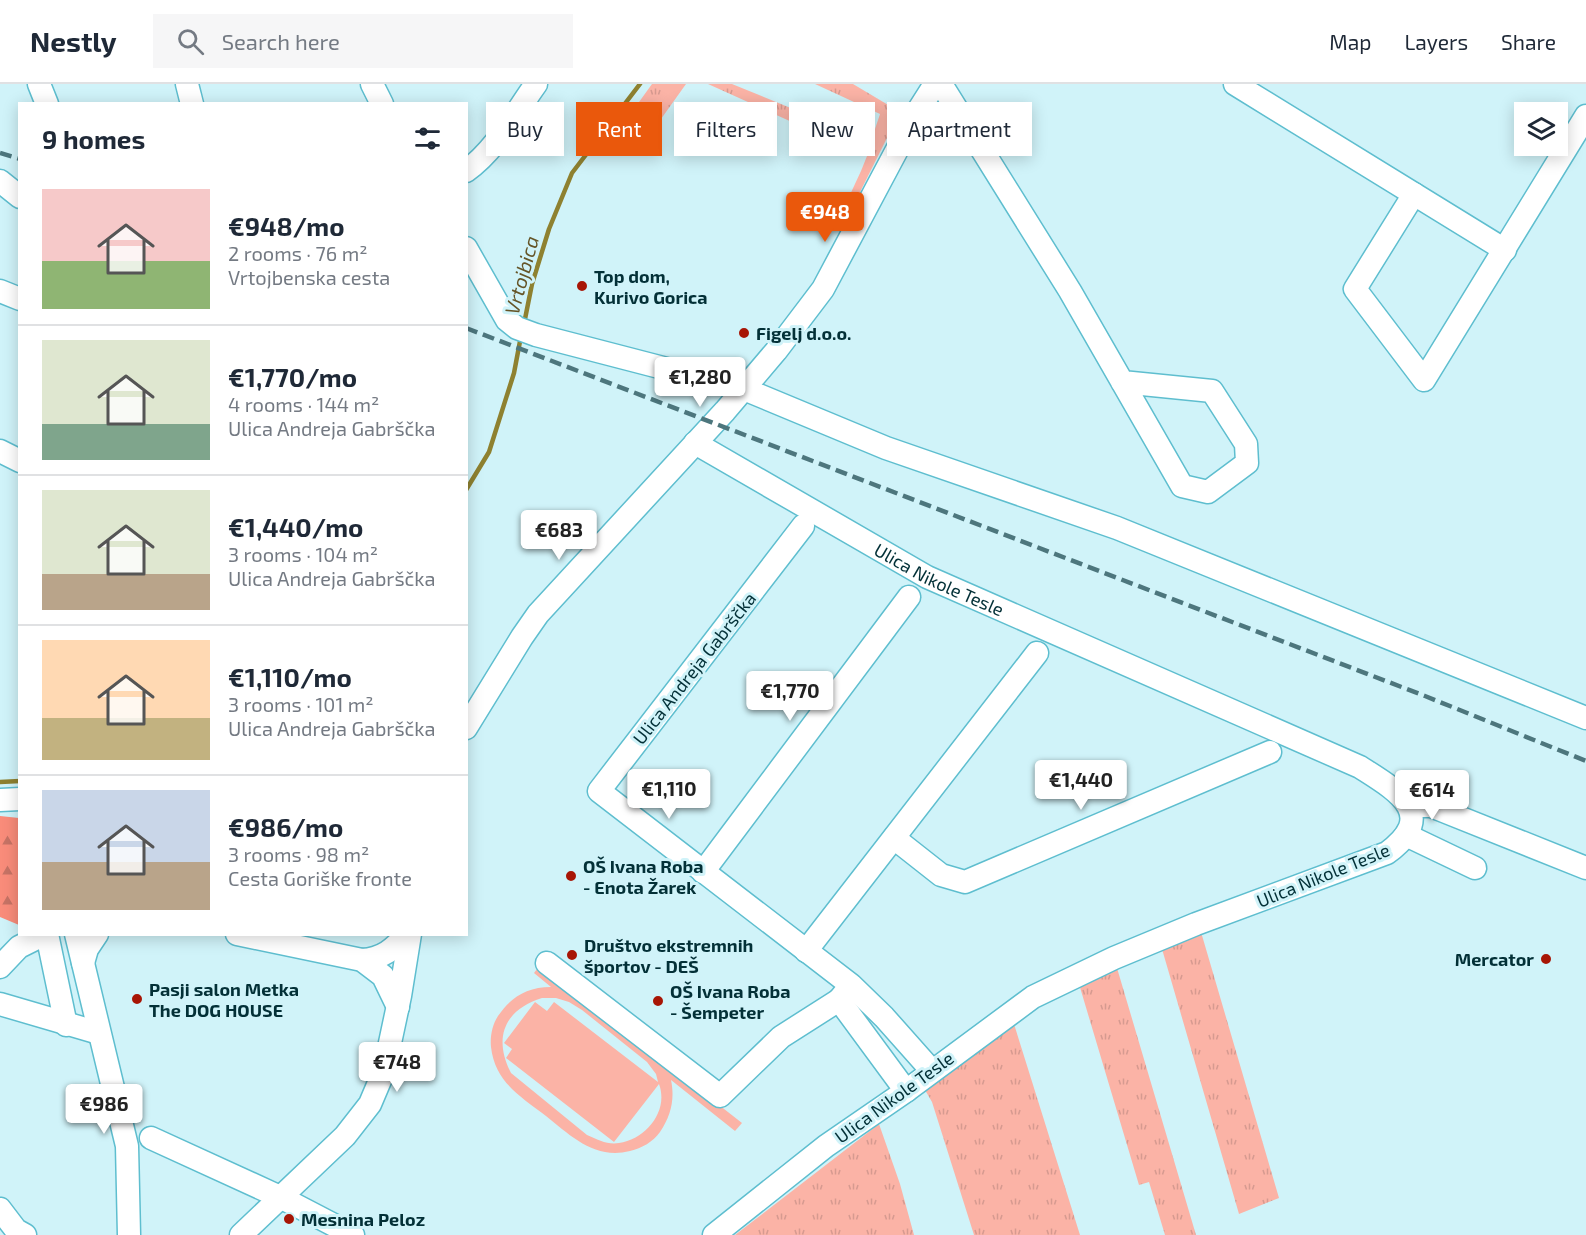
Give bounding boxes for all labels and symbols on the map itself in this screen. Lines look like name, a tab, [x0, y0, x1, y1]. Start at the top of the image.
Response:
pin: €948	[789, 192, 861, 243]
water label: Vrtojbica	[499, 233, 543, 317]
place label: Top dom, Kurivo Gorica	[594, 265, 708, 308]
marker: Top dom, Kurivo Gorica	[575, 279, 589, 293]
place label: Figelj d.o.o.	[756, 322, 851, 344]
marker: Figelj d.o.o.	[737, 326, 751, 340]
pin: €1,280	[651, 357, 749, 408]
pin: €683	[523, 510, 595, 561]
street label: Ulica Nikole Tesle	[871, 538, 1007, 620]
street label: Ulica Andreja Gabrščka	[628, 588, 760, 748]
pin: €1,770	[741, 671, 839, 722]
pin: €1,440	[1032, 760, 1130, 811]
pin: €1,110	[620, 769, 718, 820]
pin: €614	[1396, 770, 1468, 821]
street label: Ulica Nikole Tesle	[1253, 838, 1393, 912]
place label: OŠ Ivana Roba - Enota Žarek	[583, 855, 703, 898]
marker: OŠ Ivana Roba - Enota Žarek	[564, 869, 578, 883]
place label: Društvo ekstremnih športov - DEŠ	[584, 934, 753, 977]
marker: Društvo ekstremnih športov - DEŠ	[565, 948, 579, 962]
place label: Mercator	[1455, 948, 1534, 970]
marker: Mercator	[1539, 952, 1553, 966]
place label: Pasji salon Metka The DOG HOUSE	[149, 978, 299, 1021]
place label: OŠ Ivana Roba - Šempeter	[670, 980, 790, 1023]
marker: Pasji salon Metka The DOG HOUSE	[130, 992, 144, 1006]
marker: OŠ Ivana Roba - Šempeter	[651, 994, 665, 1008]
pin: €748	[361, 1042, 433, 1093]
street label: Ulica Nikole Tesle	[830, 1046, 958, 1148]
pin: €986	[68, 1084, 140, 1135]
place label: Mesnina Peloz	[301, 1208, 425, 1230]
marker: Mesnina Peloz	[282, 1212, 296, 1226]

